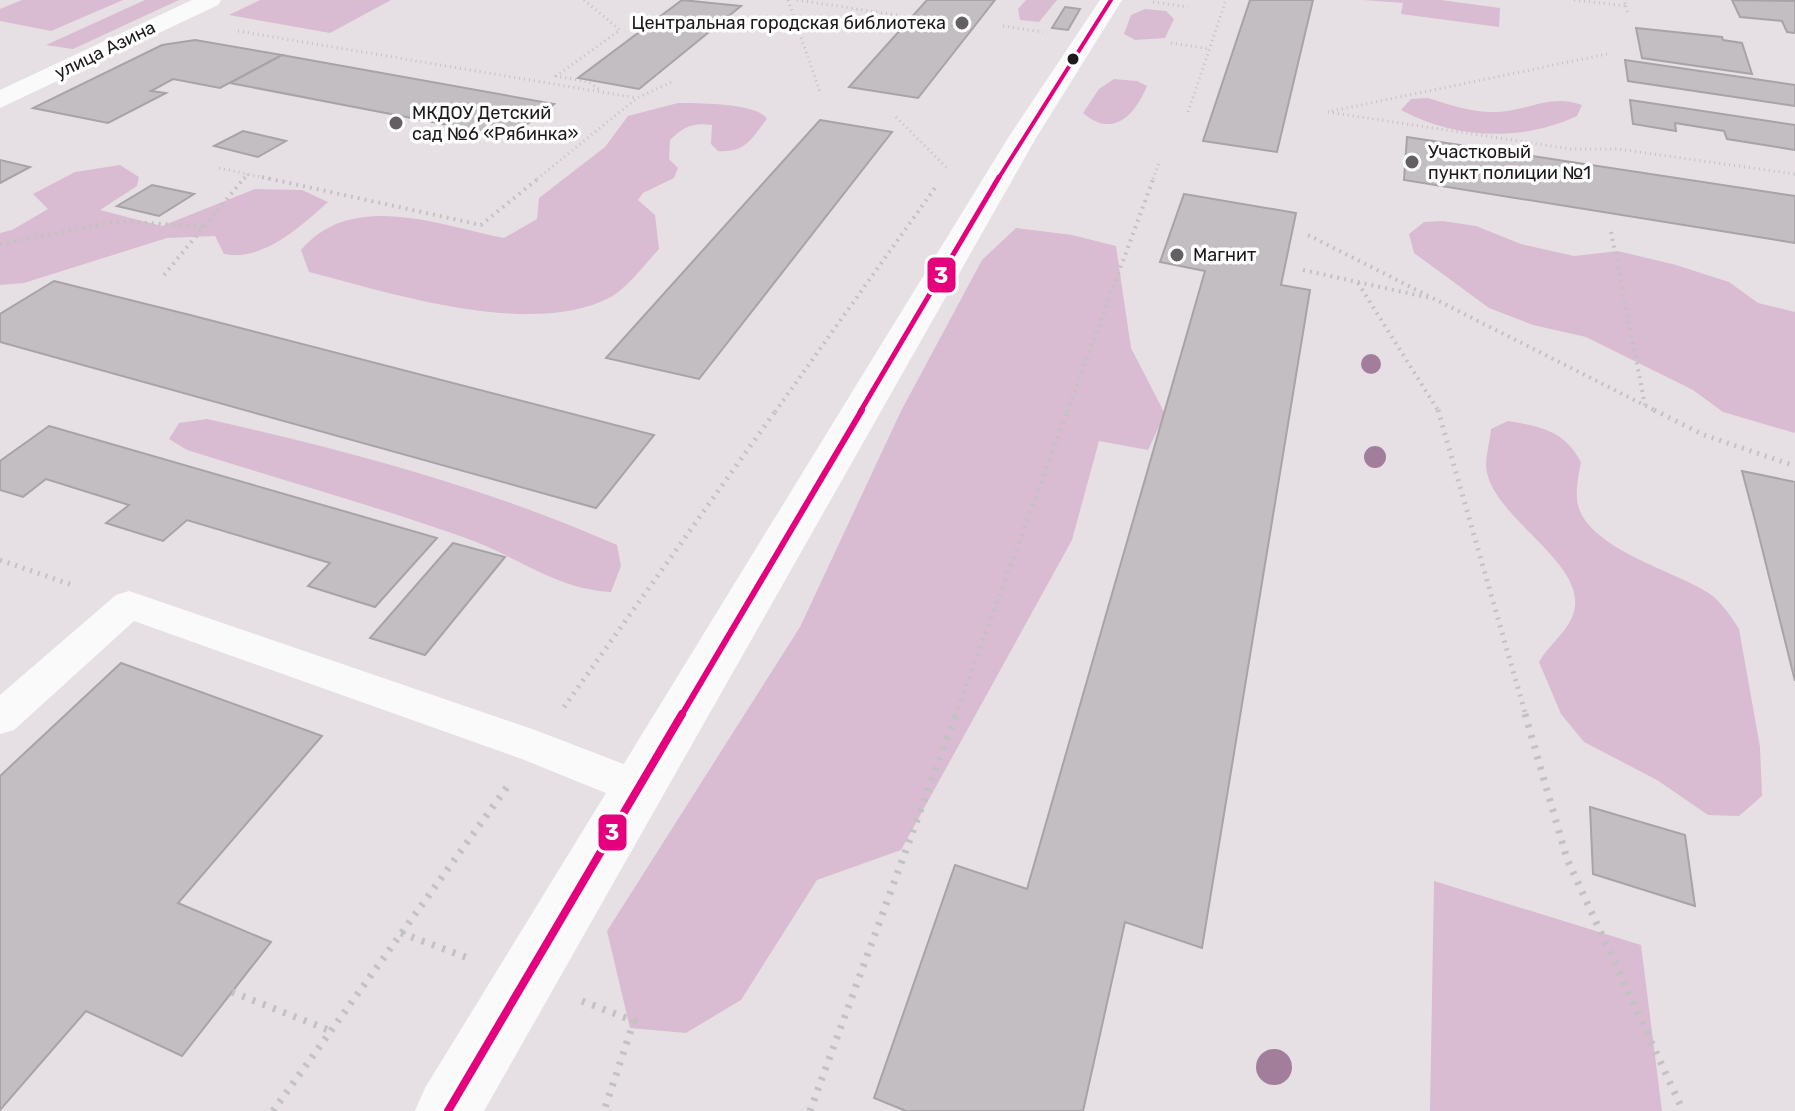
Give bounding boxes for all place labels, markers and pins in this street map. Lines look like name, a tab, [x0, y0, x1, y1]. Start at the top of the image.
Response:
place label: Центральная городская библиотека	[631, 12, 946, 34]
marker: Центральная городская библиотека	[953, 14, 971, 32]
unlabelled marker	[1065, 51, 1081, 67]
place label: МКДОУ Детский сад №6 «Рябинка»	[412, 102, 578, 145]
marker: МКДОУ Детский сад №6 «Рябинка»	[387, 114, 405, 132]
place label: Участковый пункт полиции №1	[1428, 141, 1591, 184]
marker: Участковый пункт полиции №1	[1403, 153, 1421, 171]
place label: Магнит	[1193, 244, 1256, 266]
marker: Магнит	[1168, 246, 1186, 264]

